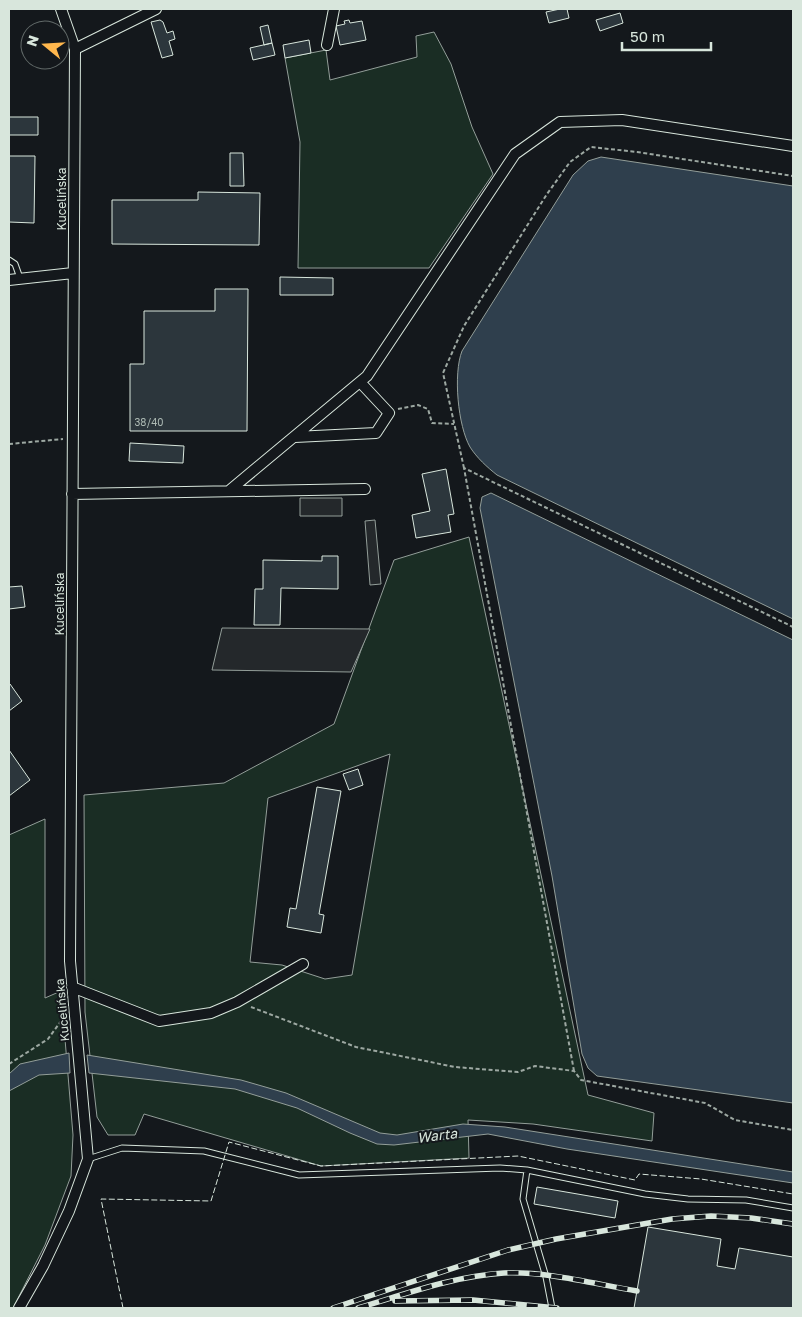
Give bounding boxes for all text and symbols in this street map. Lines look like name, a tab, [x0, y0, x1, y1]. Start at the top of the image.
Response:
north arrow	[20, 20, 70, 70]
scale bar	[622, 20, 711, 52]
text: 50 m	[630, 27, 665, 45]
text: N	[22, 33, 42, 49]
street label: Kucelińska	[54, 167, 69, 231]
house number: 38/40	[134, 416, 164, 428]
street label: Kucelińska	[52, 572, 67, 636]
street label: Kucelińska	[52, 978, 72, 1042]
water label: Warta	[416, 1124, 459, 1146]

